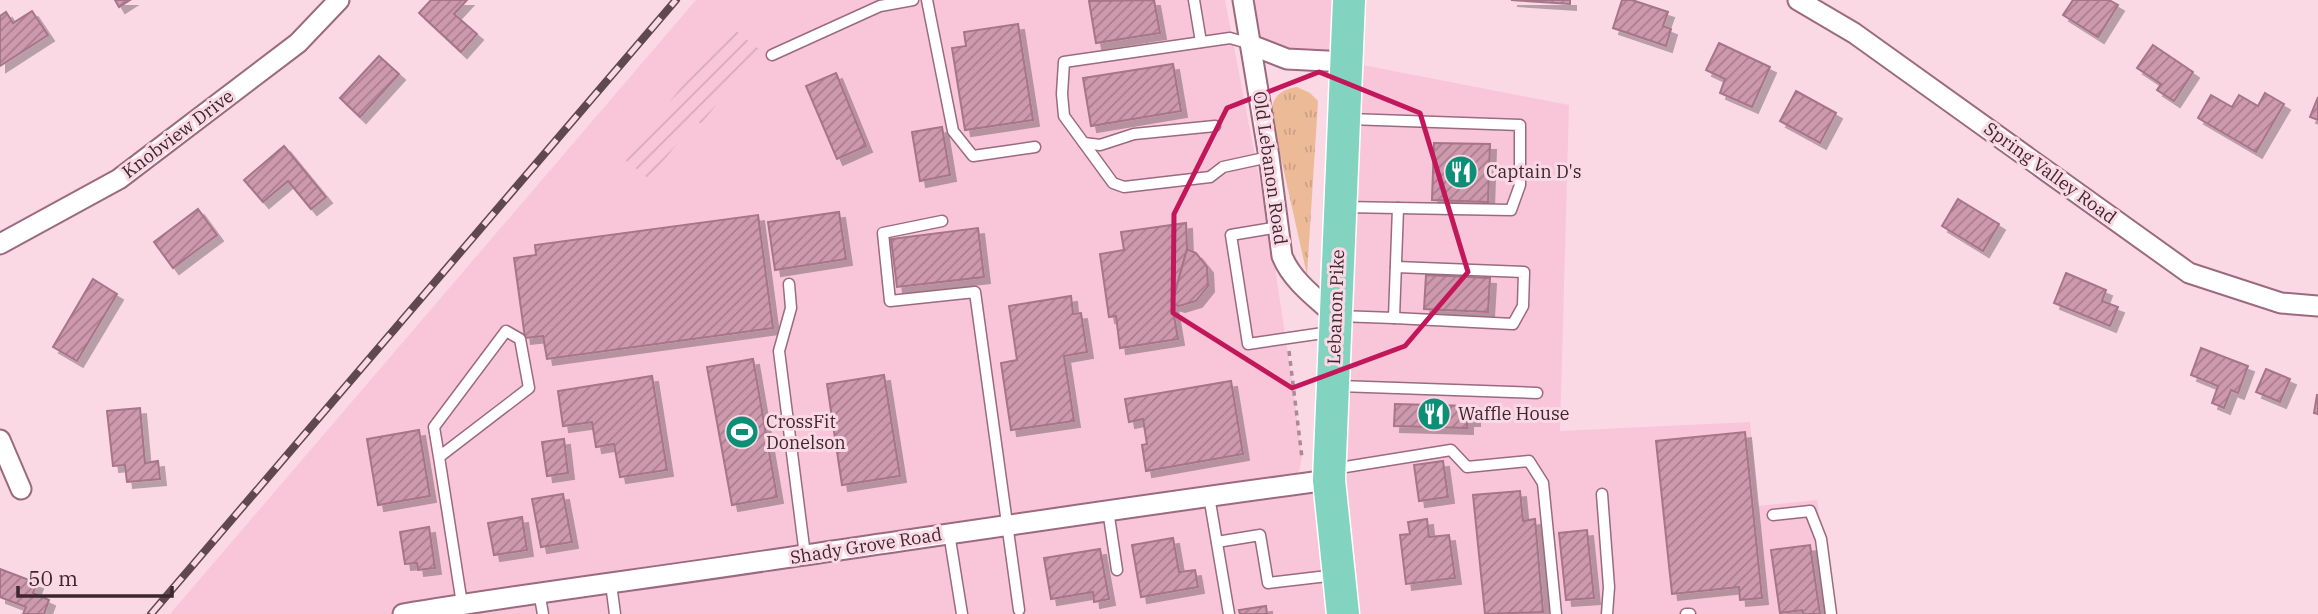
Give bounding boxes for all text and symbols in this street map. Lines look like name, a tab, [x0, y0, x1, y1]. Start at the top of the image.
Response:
street label: Knobview Drive	[117, 84, 238, 183]
street label: Old Lebanon Road	[1248, 90, 1293, 246]
street label: Spring Valley Road	[1979, 117, 2121, 228]
restaurant icon: Captain D's	[1442, 153, 1480, 191]
place label: Captain D's	[1486, 160, 1582, 183]
street label: Lebanon Pike	[1322, 249, 1349, 365]
restaurant icon: Waffle House	[1415, 395, 1453, 433]
place label: Waffle House	[1458, 402, 1569, 425]
place label: CrossFit Donelson	[766, 410, 846, 454]
sports icon: CrossFit Donelson	[723, 413, 761, 451]
street label: Shady Grove Road	[788, 522, 944, 569]
scale bar	[18, 554, 172, 598]
text: 50 m	[28, 564, 78, 592]

